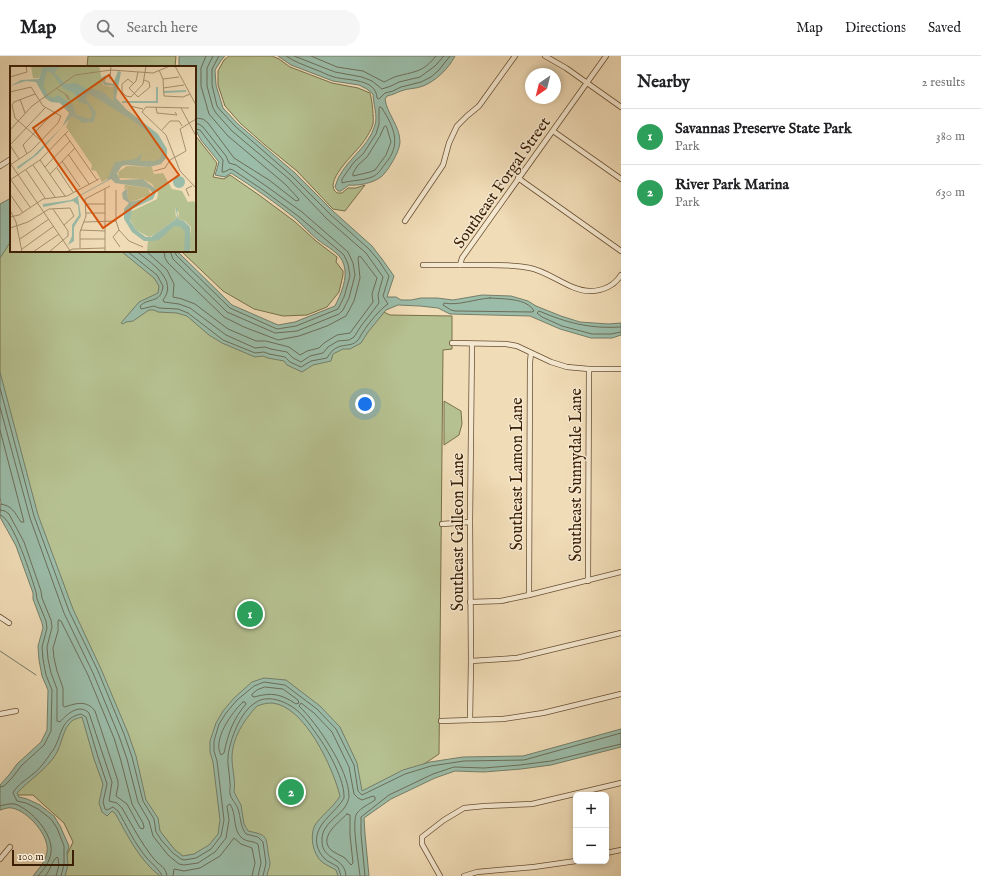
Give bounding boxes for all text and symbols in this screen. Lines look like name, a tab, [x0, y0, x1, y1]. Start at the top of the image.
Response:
search box	[80, 10, 360, 46]
text: Map	[20, 16, 56, 40]
icon: search	[94, 17, 116, 39]
text: Search here	[126, 18, 198, 37]
text: Map	[796, 19, 823, 37]
text: Directions	[845, 19, 906, 37]
text: Saved	[928, 19, 961, 37]
inset map	[10, 66, 196, 252]
north arrow	[525, 68, 561, 104]
text: Nearby	[637, 72, 690, 93]
text: 2 results	[921, 74, 965, 91]
street label: Southeast Forgal Street	[450, 113, 556, 253]
text: Savannas Preserve State Park	[675, 119, 852, 138]
text: 1	[648, 128, 652, 145]
text: 380 m	[936, 128, 965, 145]
text: Park	[675, 138, 700, 155]
text: River Park Marina	[675, 175, 789, 194]
text: 2	[647, 184, 653, 201]
text: 630 m	[935, 184, 965, 201]
text: Park	[675, 194, 700, 211]
street label: Southeast Sunnydale Lane	[567, 388, 587, 562]
your location	[355, 394, 375, 414]
street label: Southeast Lamon Lane	[508, 397, 528, 551]
street label: Southeast Galleon Lane	[449, 453, 469, 611]
pin: 1	[237, 599, 263, 629]
pin: 2	[278, 777, 304, 807]
map controls	[573, 792, 609, 864]
button: +	[573, 792, 609, 828]
button: −	[573, 828, 609, 864]
scale bar	[12, 848, 74, 867]
text: 100 m	[18, 850, 44, 864]

